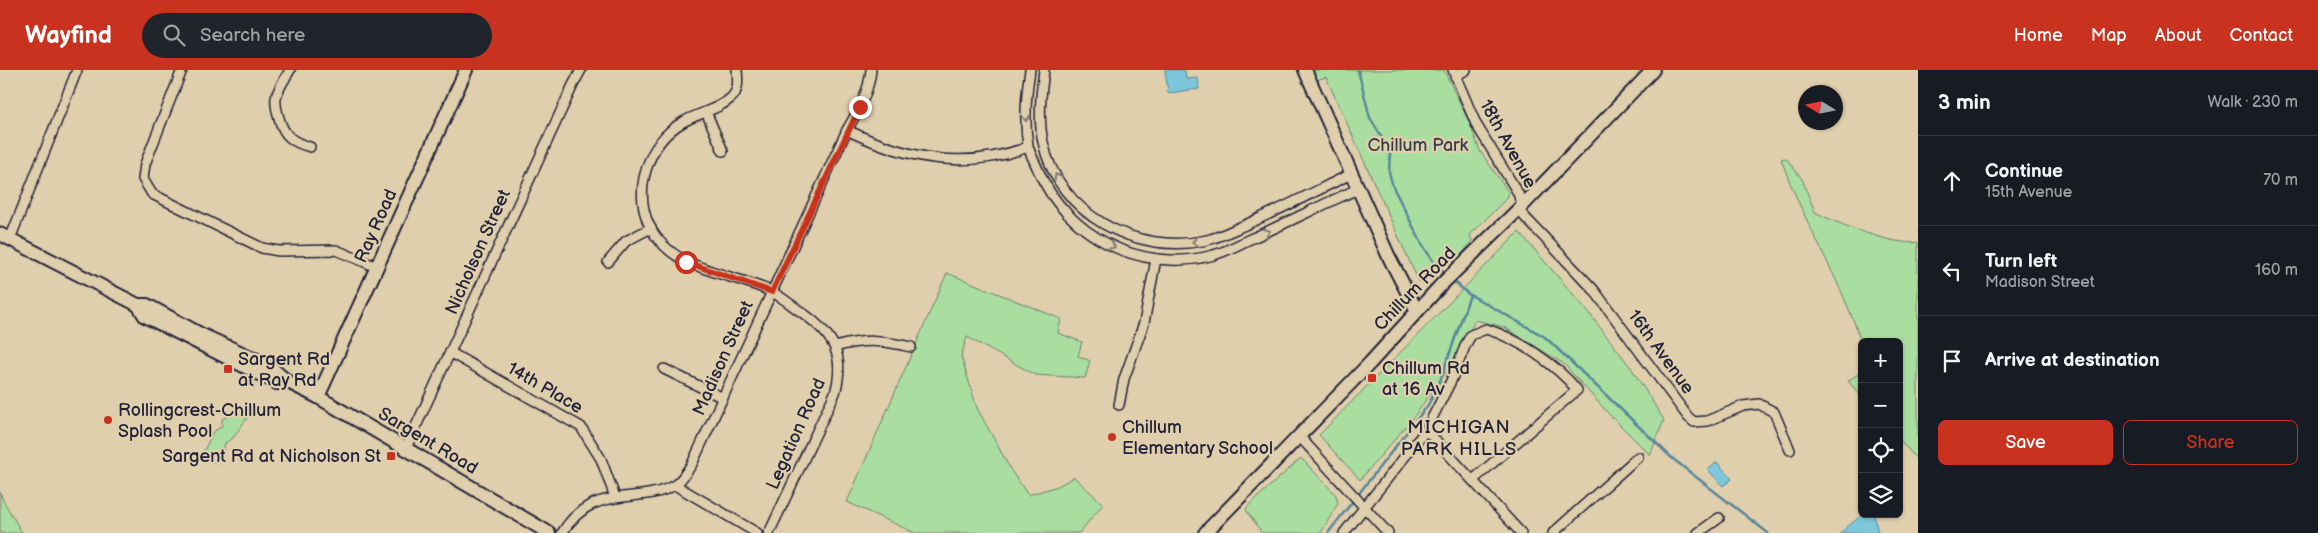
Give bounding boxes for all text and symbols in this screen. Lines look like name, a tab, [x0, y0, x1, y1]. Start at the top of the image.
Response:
search box	[142, 13, 492, 58]
text: Wayfind	[25, 21, 112, 50]
icon: search	[160, 21, 188, 49]
text: Search here	[200, 24, 305, 47]
text: Home	[2014, 25, 2063, 46]
text: Map	[2091, 25, 2127, 46]
text: About	[2155, 25, 2202, 46]
text: Contact	[2230, 25, 2293, 46]
north arrow	[1798, 85, 1843, 130]
text: 3 min	[1938, 90, 1991, 115]
text: Walk · 230 m	[2208, 93, 2298, 112]
route end	[849, 96, 872, 119]
street label: 18th Avenue	[1475, 96, 1541, 192]
one-way arrow	[1021, 115, 1032, 123]
park label: Chillum Park	[1368, 135, 1469, 156]
text: Continue	[1985, 160, 2063, 183]
icon: ahead	[1938, 167, 1966, 195]
text: 70 m	[2263, 171, 2298, 190]
one-way arrow	[1054, 173, 1064, 182]
text: 15th Avenue	[1985, 183, 2072, 202]
street label: Ray Road	[350, 186, 402, 266]
street label: Nicholson Street	[441, 186, 515, 318]
one-way arrow	[1263, 227, 1271, 237]
one-way arrow	[1191, 237, 1199, 247]
one-way arrow	[1107, 240, 1116, 251]
street label: Chillum Road	[1370, 243, 1460, 335]
text: Turn left	[1985, 250, 2057, 273]
route start	[675, 251, 698, 274]
icon: left	[1938, 257, 1966, 285]
text: 160 m	[2255, 261, 2298, 280]
text: Madison Street	[1985, 273, 2095, 292]
street label: Madison Street	[688, 297, 758, 419]
street label: 16th Avenue	[1623, 306, 1699, 398]
map controls	[1858, 338, 1903, 518]
button: +	[1858, 338, 1903, 383]
icon: arrive	[1938, 347, 1966, 375]
place label: Sargent Rd at Ray Rd	[238, 349, 330, 391]
text: Arrive at destination	[1985, 349, 2160, 372]
street label: 14th Place	[503, 358, 587, 418]
place label: Chillum Rd at 16 Av	[1382, 358, 1470, 400]
marker: Sargent Rd at Ray Rd	[222, 363, 234, 375]
marker: Chillum Rd at 16 Av	[1366, 372, 1378, 384]
street label: Legation Road	[762, 375, 830, 493]
button: −	[1858, 383, 1903, 428]
place label: Rollingcrest-Chillum Splash Pool	[118, 400, 281, 442]
street label: Sargent Road	[374, 403, 482, 479]
marker: Rollingcrest-Chillum Splash Pool	[102, 414, 114, 426]
district label: MICHIGAN PARK HILLS	[1401, 416, 1517, 461]
place label: Chillum Elementary School	[1122, 417, 1273, 459]
button: Save	[1938, 420, 2113, 465]
button: Share	[2123, 420, 2298, 465]
button: locate	[1858, 428, 1903, 473]
marker: Chillum Elementary School	[1106, 431, 1118, 443]
place label: Sargent Rd at Nicholson St	[162, 446, 381, 467]
marker: Sargent Rd at Nicholson St	[385, 450, 397, 462]
button: layers	[1858, 473, 1903, 518]

